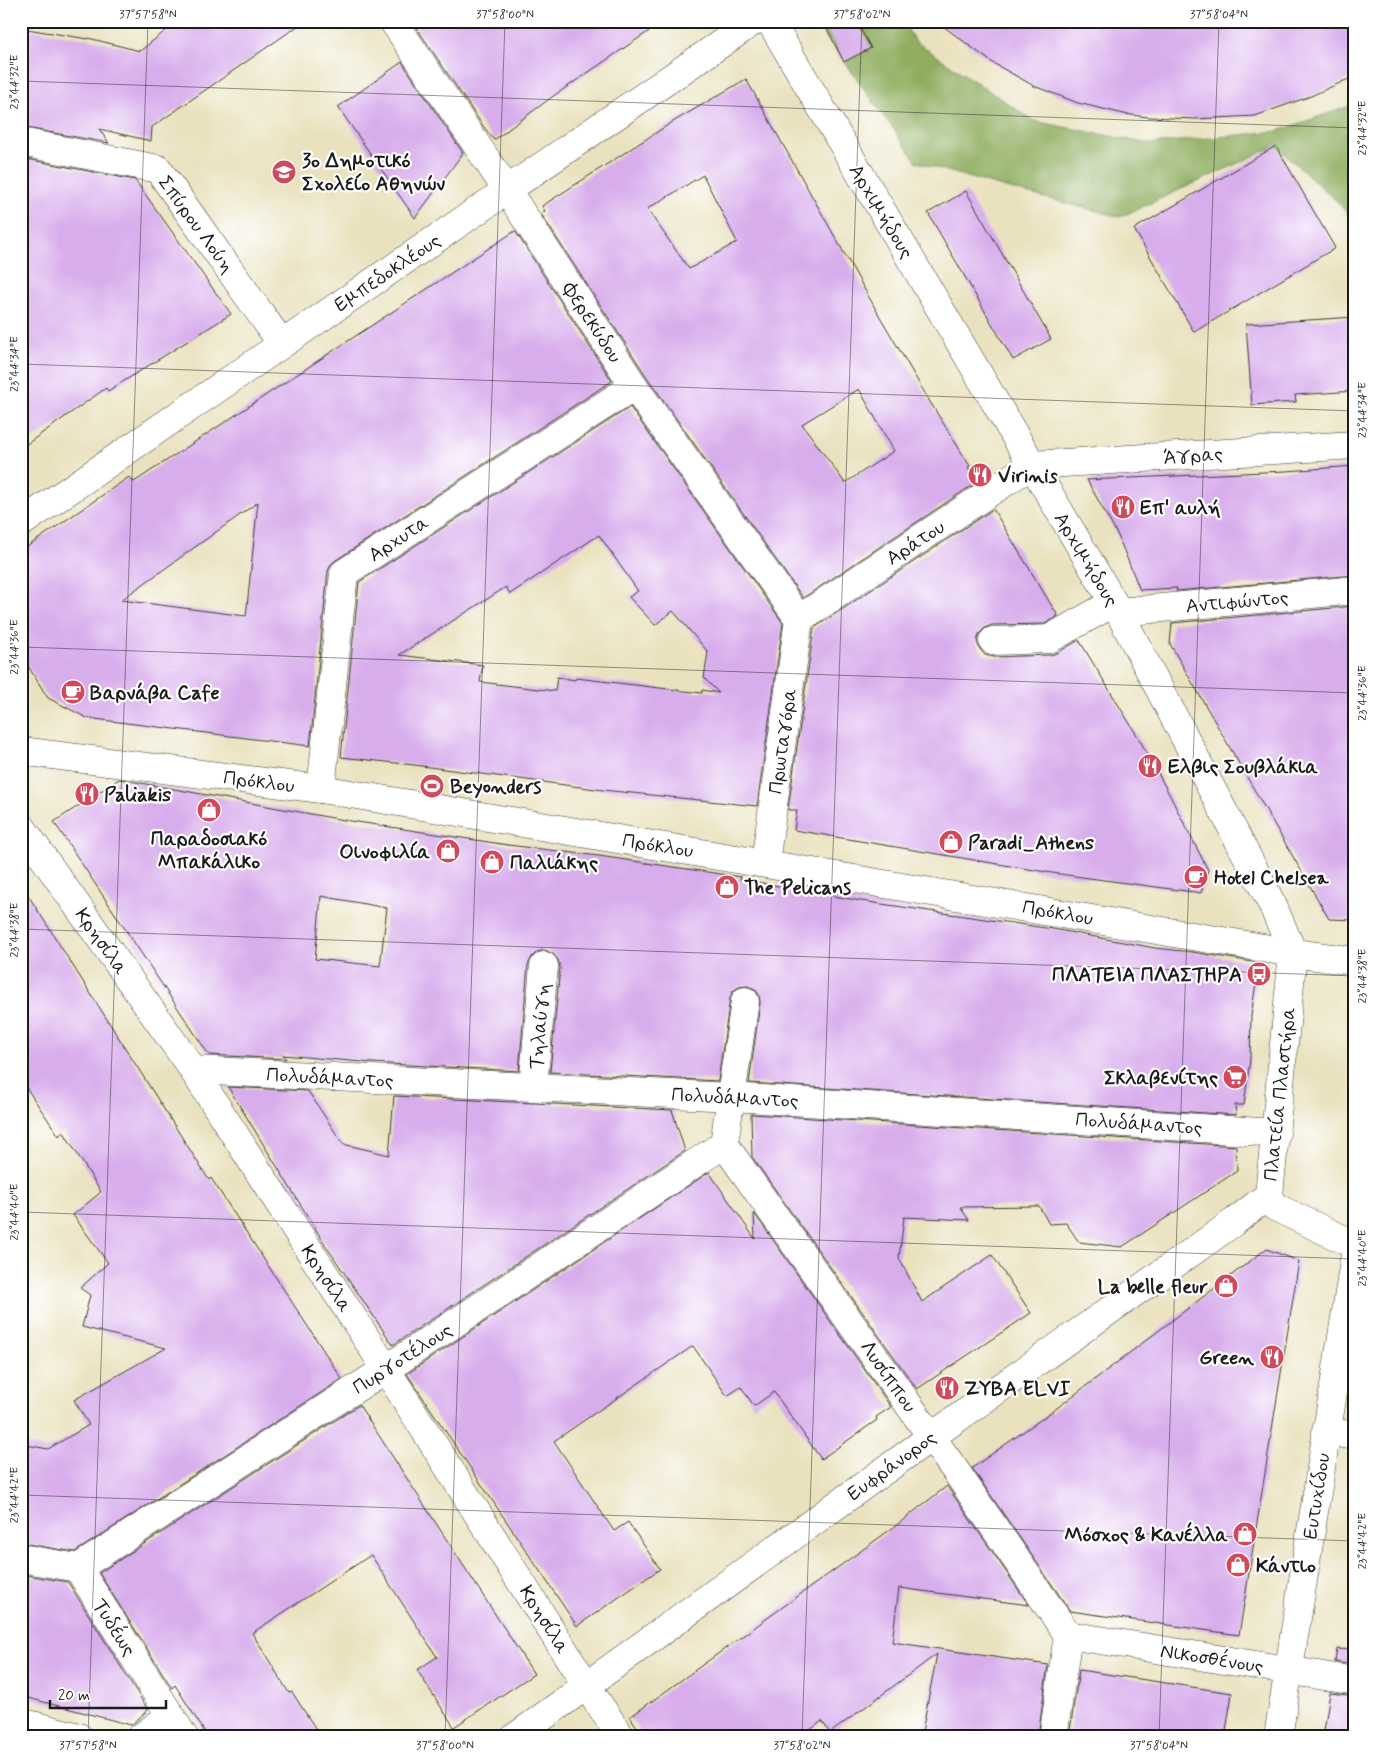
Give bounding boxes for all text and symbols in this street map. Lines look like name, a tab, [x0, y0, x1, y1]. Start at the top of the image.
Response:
text: 37°57'58"N	[119, 7, 177, 23]
text: 37°58'00"N	[476, 7, 534, 23]
text: 37°58'02"N	[833, 7, 891, 23]
text: 37°58'04"N	[1190, 7, 1248, 23]
text: 23°44'32"E	[7, 55, 23, 109]
text: 23°44'32"E	[1355, 101, 1371, 155]
place label: 3ο Δημοτικό Σχολείο Αθηνών	[302, 148, 445, 198]
school or university icon: 3ο Δημοτικό Σχολείο Αθηνών	[271, 159, 297, 185]
street label: Αρχιμήδους	[842, 160, 920, 264]
street label: Σπύρου Λούη	[151, 171, 240, 279]
street label: Εμπεδοκλέους	[329, 227, 447, 319]
street label: Φερεκύδου	[555, 276, 628, 368]
text: 23°44'34"E	[7, 336, 23, 392]
text: 23°44'34"E	[1355, 382, 1371, 438]
street label: Άγρας	[1162, 441, 1224, 472]
restaurant icon: Virinis	[967, 462, 993, 488]
place label: Virinis	[998, 463, 1058, 490]
restaurant icon: Επ' αυλή	[1110, 494, 1136, 520]
place label: Επ' αυλή	[1140, 495, 1221, 522]
street label: Αρχιμήδους	[1047, 508, 1125, 612]
street label: Αρχυτα	[363, 510, 434, 569]
street label: Αράτου	[881, 514, 950, 572]
street label: Αντιφώντος	[1185, 585, 1290, 620]
text: 23°44'36"E	[7, 619, 23, 675]
text: 23°44'36"E	[1355, 665, 1371, 721]
cafe icon: Βαρνάβα Cafe	[60, 679, 86, 705]
place label: Βαρνάβα Cafe	[90, 680, 220, 707]
street label: Πρωταγόρα	[763, 686, 804, 796]
restaurant icon: Ελβις Σουβλάκια	[1137, 753, 1163, 779]
place label: Ελβις Σουβλάκια	[1168, 754, 1318, 781]
street label: Πρόκλου	[222, 765, 296, 800]
sports icon: Beyonders	[419, 773, 445, 799]
place label: Beyonders	[450, 774, 541, 801]
restaurant icon: Paliakis	[74, 781, 100, 807]
place label: Paliakis	[104, 782, 171, 809]
shop icon: Παραδοσιακό Μπακάλικο	[196, 797, 222, 823]
place label: Παραδοσιακό Μπακάλικο	[151, 826, 267, 876]
street label: Πρόκλου	[620, 828, 695, 865]
shop icon: Paradi_Athens	[938, 829, 964, 855]
place label: Paradi_Athens	[968, 830, 1094, 857]
shop icon: Οινοφιλία	[435, 838, 461, 864]
place label: Οινοφιλία	[339, 839, 430, 866]
shop icon: Παλιάκης	[479, 849, 505, 875]
place label: Παλιάκης	[510, 850, 598, 877]
cafe icon: Hotel Chelsea	[1183, 864, 1209, 890]
place label: Hotel Chelsea	[1214, 865, 1329, 892]
shop icon: The Pelicans	[714, 874, 740, 900]
place label: The Pelicans	[744, 875, 851, 902]
street label: Πρόκλου	[1020, 894, 1095, 933]
text: 23°44'38"E	[7, 902, 23, 958]
street label: Κρησίλα	[68, 903, 134, 981]
text: 23°44'38"E	[1355, 948, 1371, 1004]
bus stop icon: ΠΛΑΤΕΙΑ ΠΛΑΣΤΗΡΑ	[1246, 961, 1272, 987]
place label: ΠΛΑΤΕΙΑ ΠΛΑΣΤΗΡΑ	[1052, 962, 1242, 989]
street label: Τηλαύγη	[523, 982, 558, 1070]
street label: Πλατεία Πλαστήρα	[1258, 1005, 1303, 1183]
street label: Πολυδάμαντος	[266, 1062, 394, 1095]
supermarket icon: Σκλαβενίτης	[1222, 1064, 1248, 1090]
place label: Σκλαβενίτης	[1104, 1065, 1218, 1092]
street label: Πολυδάμαντος	[671, 1082, 799, 1115]
street label: Πολυδάμαντος	[1074, 1107, 1204, 1142]
text: 23°44'40"E	[7, 1183, 23, 1241]
text: 23°44'40"E	[1355, 1229, 1371, 1287]
street label: Κρησίλα	[294, 1240, 358, 1318]
shop icon: La belle fleur	[1213, 1273, 1239, 1299]
place label: La belle fleur	[1098, 1274, 1209, 1301]
street label: Πυργοτέλους	[348, 1317, 458, 1402]
street label: Λυσίππου	[853, 1335, 922, 1418]
restaurant icon: Green	[1259, 1344, 1285, 1370]
place label: Green	[1199, 1345, 1254, 1372]
restaurant icon: ΖΥΒΑ ELVI	[934, 1375, 960, 1401]
place label: ΖΥΒΑ ELVI	[964, 1376, 1071, 1403]
street label: Ευφράνορος	[842, 1425, 942, 1508]
street label: Ευτυχίδου	[1297, 1451, 1338, 1541]
text: 23°44'42"E	[7, 1467, 23, 1523]
text: 23°44'42"E	[1355, 1513, 1371, 1569]
place label: Μόσχος & Κανέλλα	[1064, 1521, 1228, 1549]
shop icon: Μόσχος & Κανέλλα	[1232, 1521, 1258, 1547]
shop icon: Κάντιο	[1225, 1552, 1251, 1578]
place label: Κάντιο	[1256, 1553, 1316, 1580]
street label: Κρησίλα	[512, 1580, 575, 1659]
street label: Τυδέως	[86, 1594, 142, 1662]
street label: Νικοσθένους	[1158, 1638, 1266, 1681]
scale bar	[50, 1678, 166, 1710]
text: 20 m	[58, 1686, 90, 1706]
text: 37°57'58"N	[59, 1738, 117, 1754]
text: 37°58'00"N	[416, 1738, 474, 1754]
text: 37°58'02"N	[773, 1738, 831, 1754]
text: 37°58'04"N	[1130, 1738, 1188, 1754]

